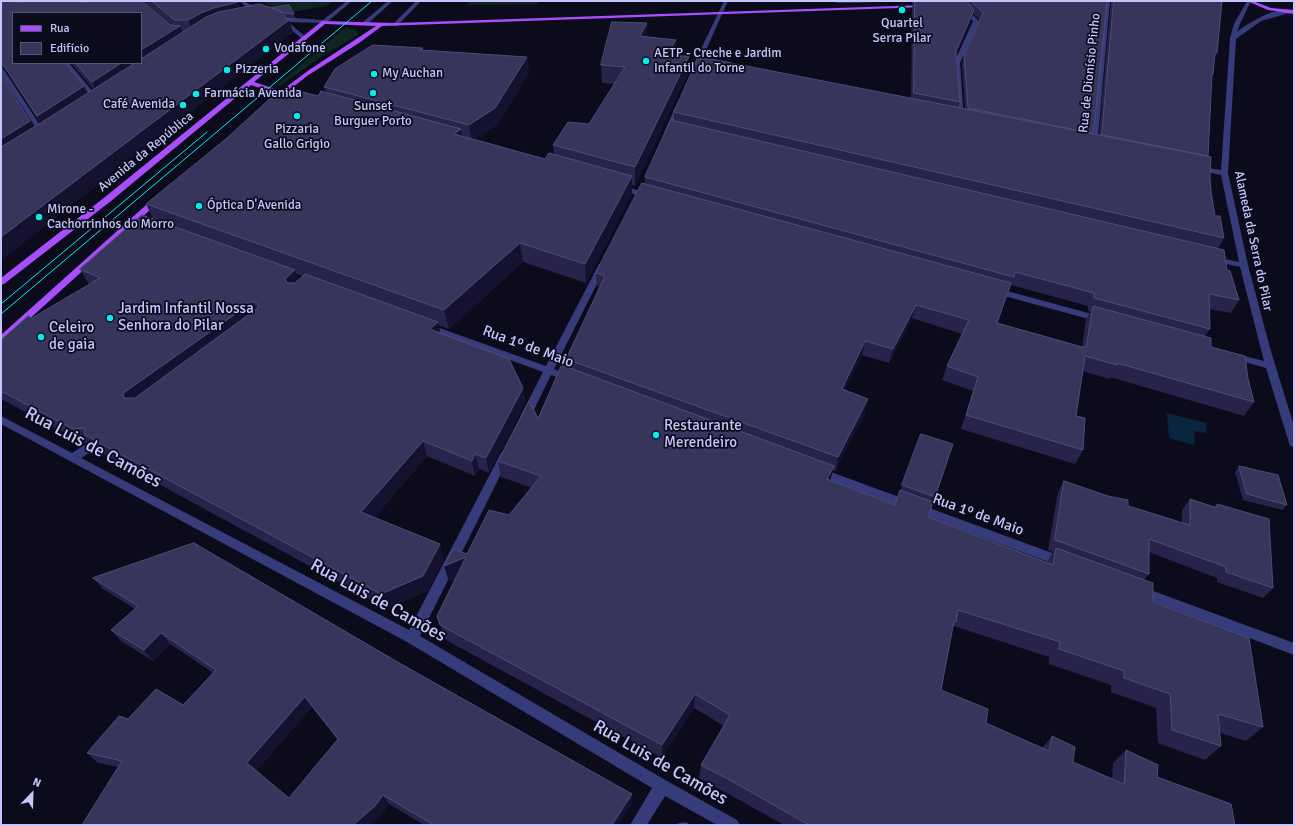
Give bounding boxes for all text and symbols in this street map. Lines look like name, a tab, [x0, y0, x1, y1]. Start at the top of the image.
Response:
marker: Quartel Serra Pilar	[897, 5, 907, 15]
legend	[12, 12, 142, 64]
street label: Rua de Dionísio Pinho	[1076, 12, 1104, 134]
place label: Quartel Serra Pilar	[873, 16, 931, 47]
text: Rua	[50, 21, 70, 36]
text: Edifício	[50, 41, 89, 56]
place label: Vodafone	[274, 41, 326, 57]
marker: Vodafone	[261, 44, 271, 54]
place label: AETP - Creche e Jardim Infantil do Torne	[654, 46, 782, 77]
marker: AETP - Creche e Jardim Infantil do Torne	[641, 56, 651, 66]
place label: Pizzeria	[235, 62, 279, 78]
marker: Pizzeria	[222, 65, 232, 75]
place label: My Auchan	[382, 66, 443, 82]
marker: My Auchan	[369, 69, 379, 79]
place label: Farmácia Avenida	[204, 86, 302, 102]
marker: Sunset Burguer Porto	[368, 88, 378, 98]
marker: Farmácia Avenida	[191, 89, 201, 99]
place label: Café Avenida	[103, 97, 175, 113]
place label: Sunset Burguer Porto	[334, 99, 412, 130]
marker: Café Avenida	[178, 100, 188, 110]
street label: Avenida da República	[95, 109, 197, 195]
marker: Pizzaria Gallo Grigio	[292, 111, 302, 121]
place label: Pizzaria Gallo Grigio	[264, 122, 330, 153]
street label: Alameda da Serra do Pilar	[1230, 169, 1276, 313]
place label: Óptica D'Avenida	[207, 198, 301, 214]
marker: Óptica D'Avenida	[194, 201, 204, 211]
place label: Mirone - Cachorrinhos do Morro	[47, 202, 174, 233]
marker: Mirone - Cachorrinhos do Morro	[34, 212, 44, 222]
place label: Jardim Infantil Nossa Senhora do Pilar	[118, 300, 254, 335]
marker: Jardim Infantil Nossa Senhora do Pilar	[105, 313, 115, 323]
place label: Celeiro de gaia	[49, 319, 95, 354]
street label: Rua 1º de Maio	[480, 322, 576, 372]
marker: Celeiro de gaia	[36, 332, 46, 342]
street label: Rua Luis de Camões	[21, 403, 165, 493]
place label: Restaurante Merendeiro	[664, 417, 742, 452]
marker: Restaurante Merendeiro	[651, 430, 661, 440]
street label: Rua 1º de Maio	[930, 490, 1026, 540]
street label: Rua Luis de Camões	[306, 555, 450, 647]
street label: Rua Luis de Camões	[589, 716, 731, 810]
north arrow	[12, 774, 52, 814]
text: N	[31, 775, 43, 790]

